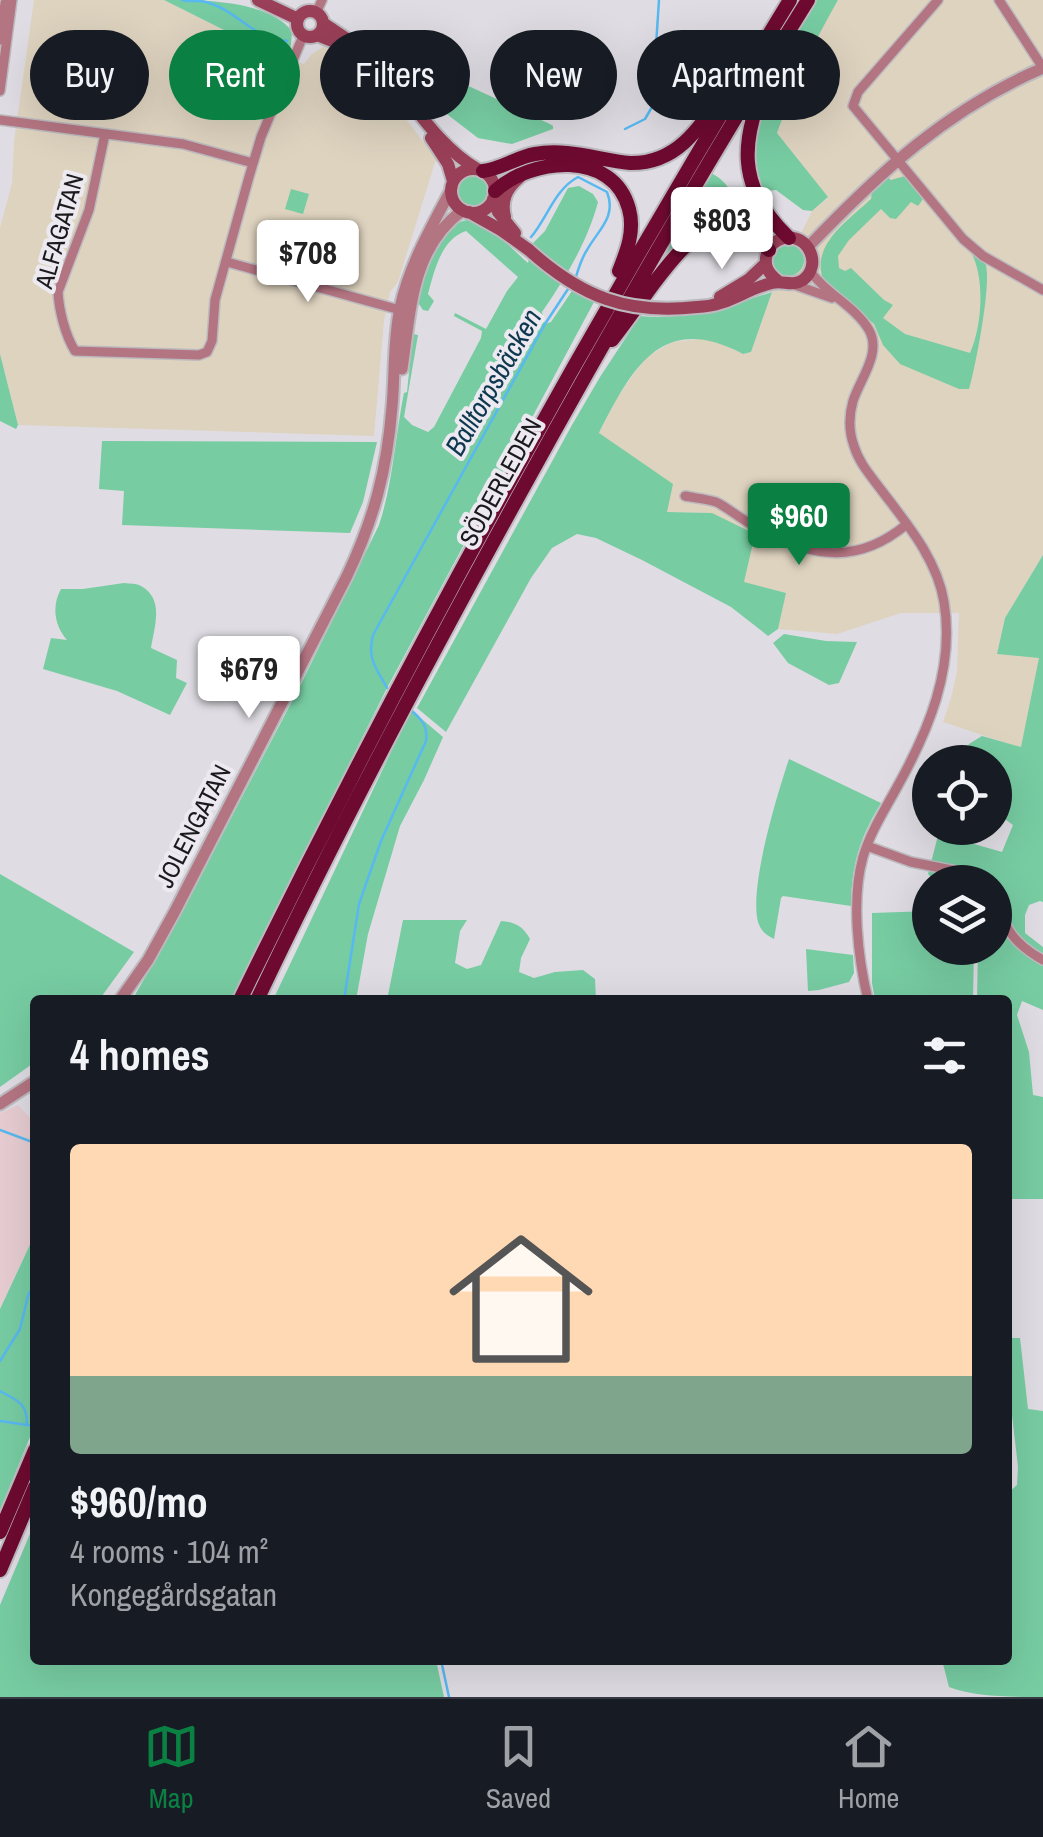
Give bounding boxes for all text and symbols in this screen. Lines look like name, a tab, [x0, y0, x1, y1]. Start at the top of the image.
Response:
chip: Buy	[30, 30, 149, 120]
chip: Rent	[169, 30, 300, 120]
chip: Filters	[320, 30, 470, 120]
chip: New	[490, 30, 617, 120]
chip: Apartment	[637, 30, 840, 120]
street label: ALFAGATAN	[26, 170, 92, 293]
pin: $803	[663, 187, 781, 272]
text: $803	[693, 198, 751, 241]
pin: $708	[249, 220, 367, 305]
text: $708	[279, 231, 337, 274]
water label: Balltorpsbäcken	[436, 302, 550, 462]
street label: SÖDERLEDEN	[451, 412, 549, 552]
pin: $960	[740, 483, 858, 568]
text: $960	[770, 494, 828, 537]
pin: $679	[190, 636, 308, 721]
text: $679	[220, 647, 278, 690]
map controls	[912, 745, 1012, 965]
button: locate	[912, 745, 1012, 845]
street label: JOLENGATAN	[148, 759, 238, 893]
button: layers	[912, 865, 1012, 965]
text: 4 homes	[70, 1027, 210, 1083]
icon: filters	[917, 1028, 972, 1083]
icon: home	[431, 1209, 611, 1389]
text: $960/mo	[70, 1474, 208, 1530]
text: 4 rooms · 104 m²	[70, 1530, 268, 1573]
text: Kongegårdsgatan	[70, 1573, 277, 1616]
tab: Map	[144, 1719, 199, 1817]
tab: Saved	[486, 1719, 551, 1817]
tab: Home	[838, 1719, 899, 1817]

